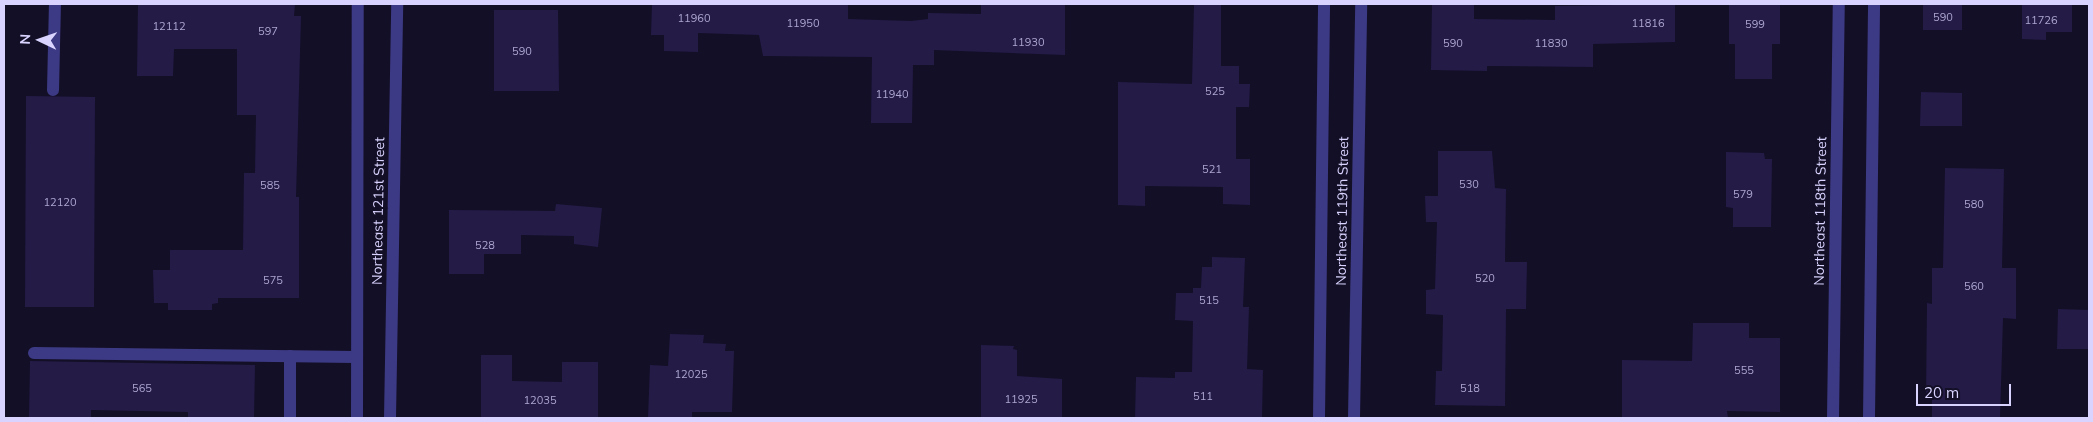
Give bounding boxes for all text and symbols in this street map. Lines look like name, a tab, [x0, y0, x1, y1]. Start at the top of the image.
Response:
house number: 590	[1933, 10, 1953, 24]
house number: 11960	[678, 11, 710, 25]
house number: 11726	[2025, 13, 2057, 27]
north arrow	[15, 15, 65, 65]
house number: 11950	[787, 16, 819, 30]
house number: 11816	[1632, 16, 1664, 30]
house number: 599	[1745, 17, 1765, 31]
house number: 12112	[153, 19, 185, 33]
house number: 597	[258, 24, 278, 38]
text: N	[16, 33, 34, 45]
house number: 11930	[1012, 35, 1044, 49]
house number: 590	[1443, 36, 1463, 50]
house number: 11830	[1535, 36, 1567, 50]
house number: 590	[512, 44, 532, 58]
house number: 525	[1205, 84, 1225, 98]
house number: 11940	[876, 87, 908, 101]
street label: Northeast 119th Street	[1332, 136, 1352, 286]
street label: Northeast 118th Street	[1810, 136, 1830, 286]
street label: Northeast 121st Street	[368, 137, 388, 285]
house number: 521	[1202, 162, 1222, 176]
house number: 530	[1459, 177, 1479, 191]
house number: 585	[260, 178, 280, 192]
house number: 579	[1733, 187, 1753, 201]
house number: 12120	[44, 195, 76, 209]
house number: 580	[1964, 197, 1984, 211]
house number: 528	[475, 238, 495, 252]
house number: 520	[1475, 271, 1495, 285]
house number: 575	[263, 273, 283, 287]
house number: 560	[1964, 279, 1984, 293]
house number: 515	[1199, 293, 1219, 307]
house number: 555	[1734, 363, 1754, 377]
house number: 12025	[675, 367, 707, 381]
scale bar	[1918, 374, 2013, 406]
house number: 565	[132, 381, 152, 395]
house number: 518	[1460, 381, 1480, 395]
text: 20 m	[1924, 383, 1959, 402]
house number: 511	[1193, 389, 1213, 403]
house number: 11925	[1005, 392, 1037, 406]
house number: 12035	[524, 393, 556, 407]

